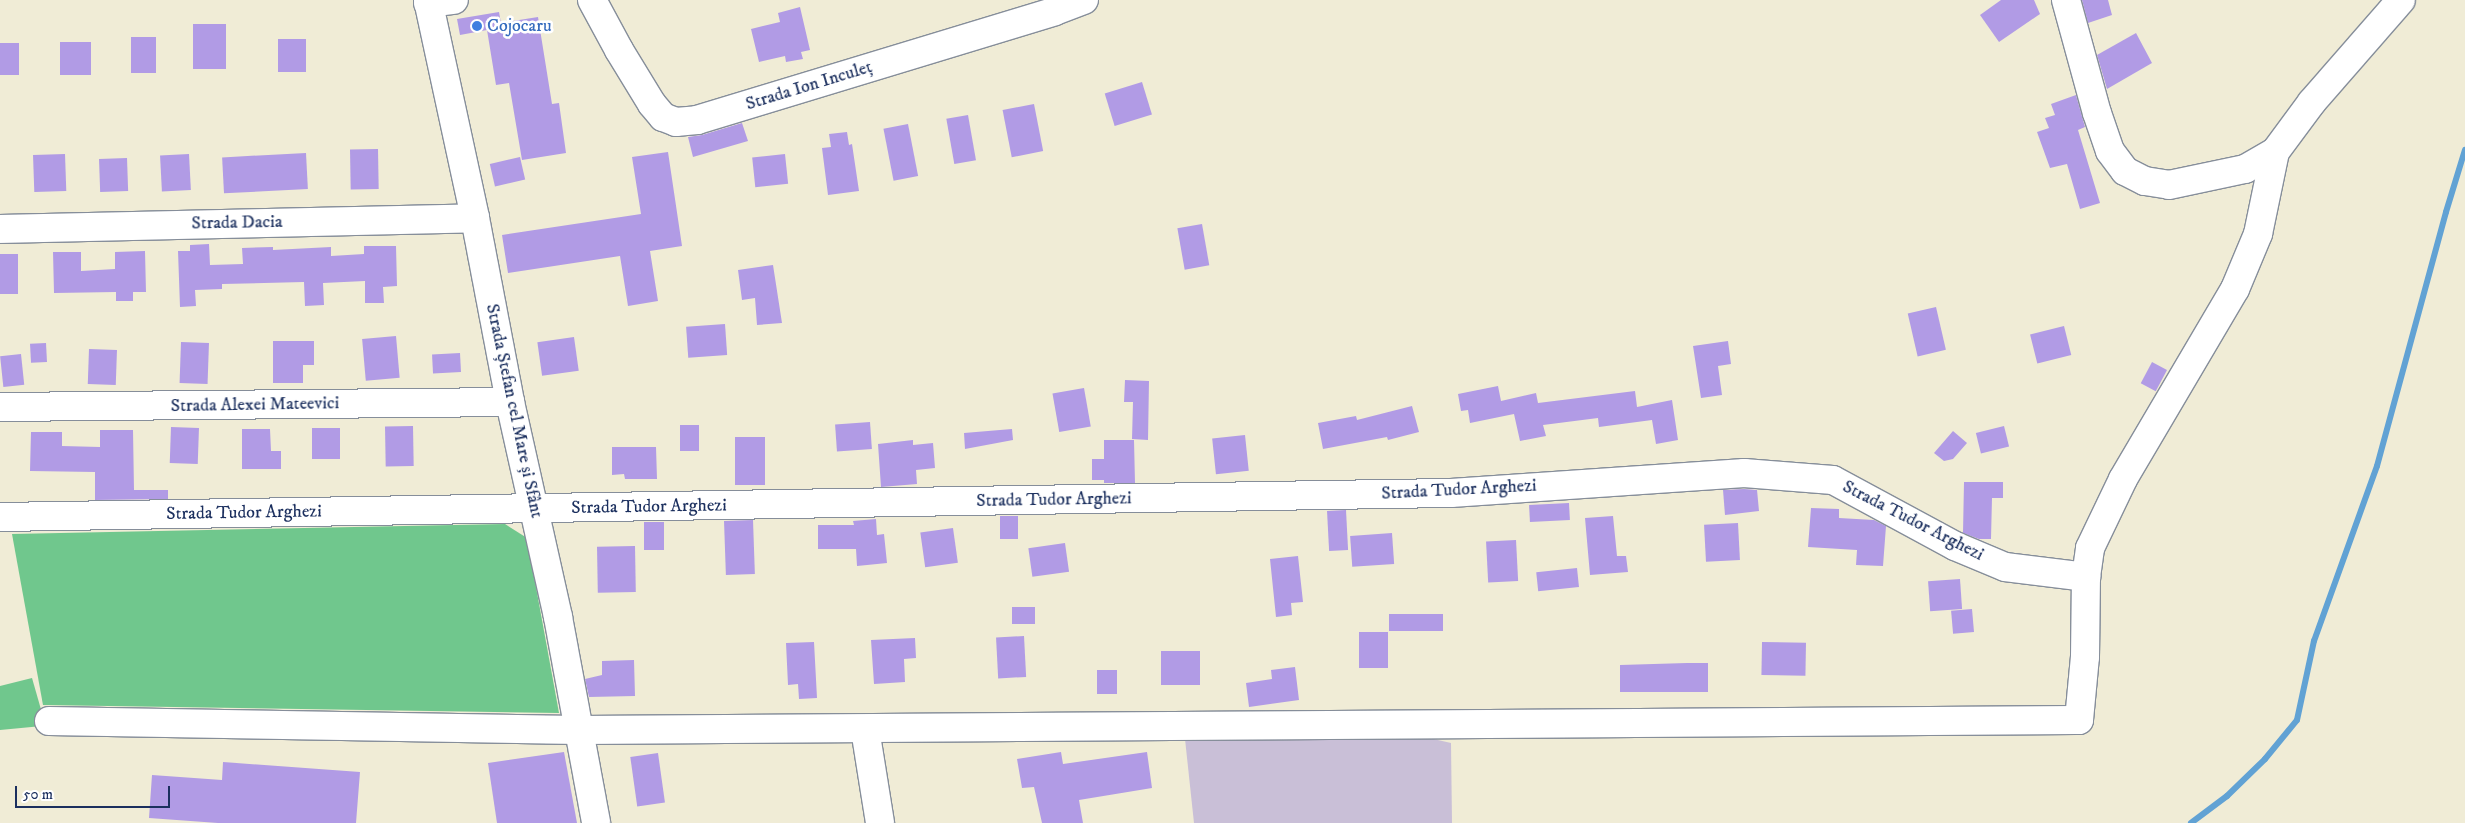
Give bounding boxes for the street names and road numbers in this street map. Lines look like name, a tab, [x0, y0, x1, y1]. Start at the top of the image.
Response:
street label: Strada Ion Inculeț	[743, 57, 875, 115]
street label: Strada Dacia	[191, 211, 283, 235]
street label: Strada Ștefan cel Mare și Sfânt	[481, 302, 547, 520]
street label: Strada Alexei Mateevici	[170, 393, 340, 417]
street label: Strada Tudor Arghezi	[1381, 475, 1537, 505]
street label: Strada Tudor Arghezi	[1839, 476, 1987, 566]
street label: Strada Tudor Arghezi	[976, 488, 1132, 512]
street label: Strada Tudor Arghezi	[571, 495, 727, 519]
street label: Strada Tudor Arghezi	[166, 501, 322, 525]

